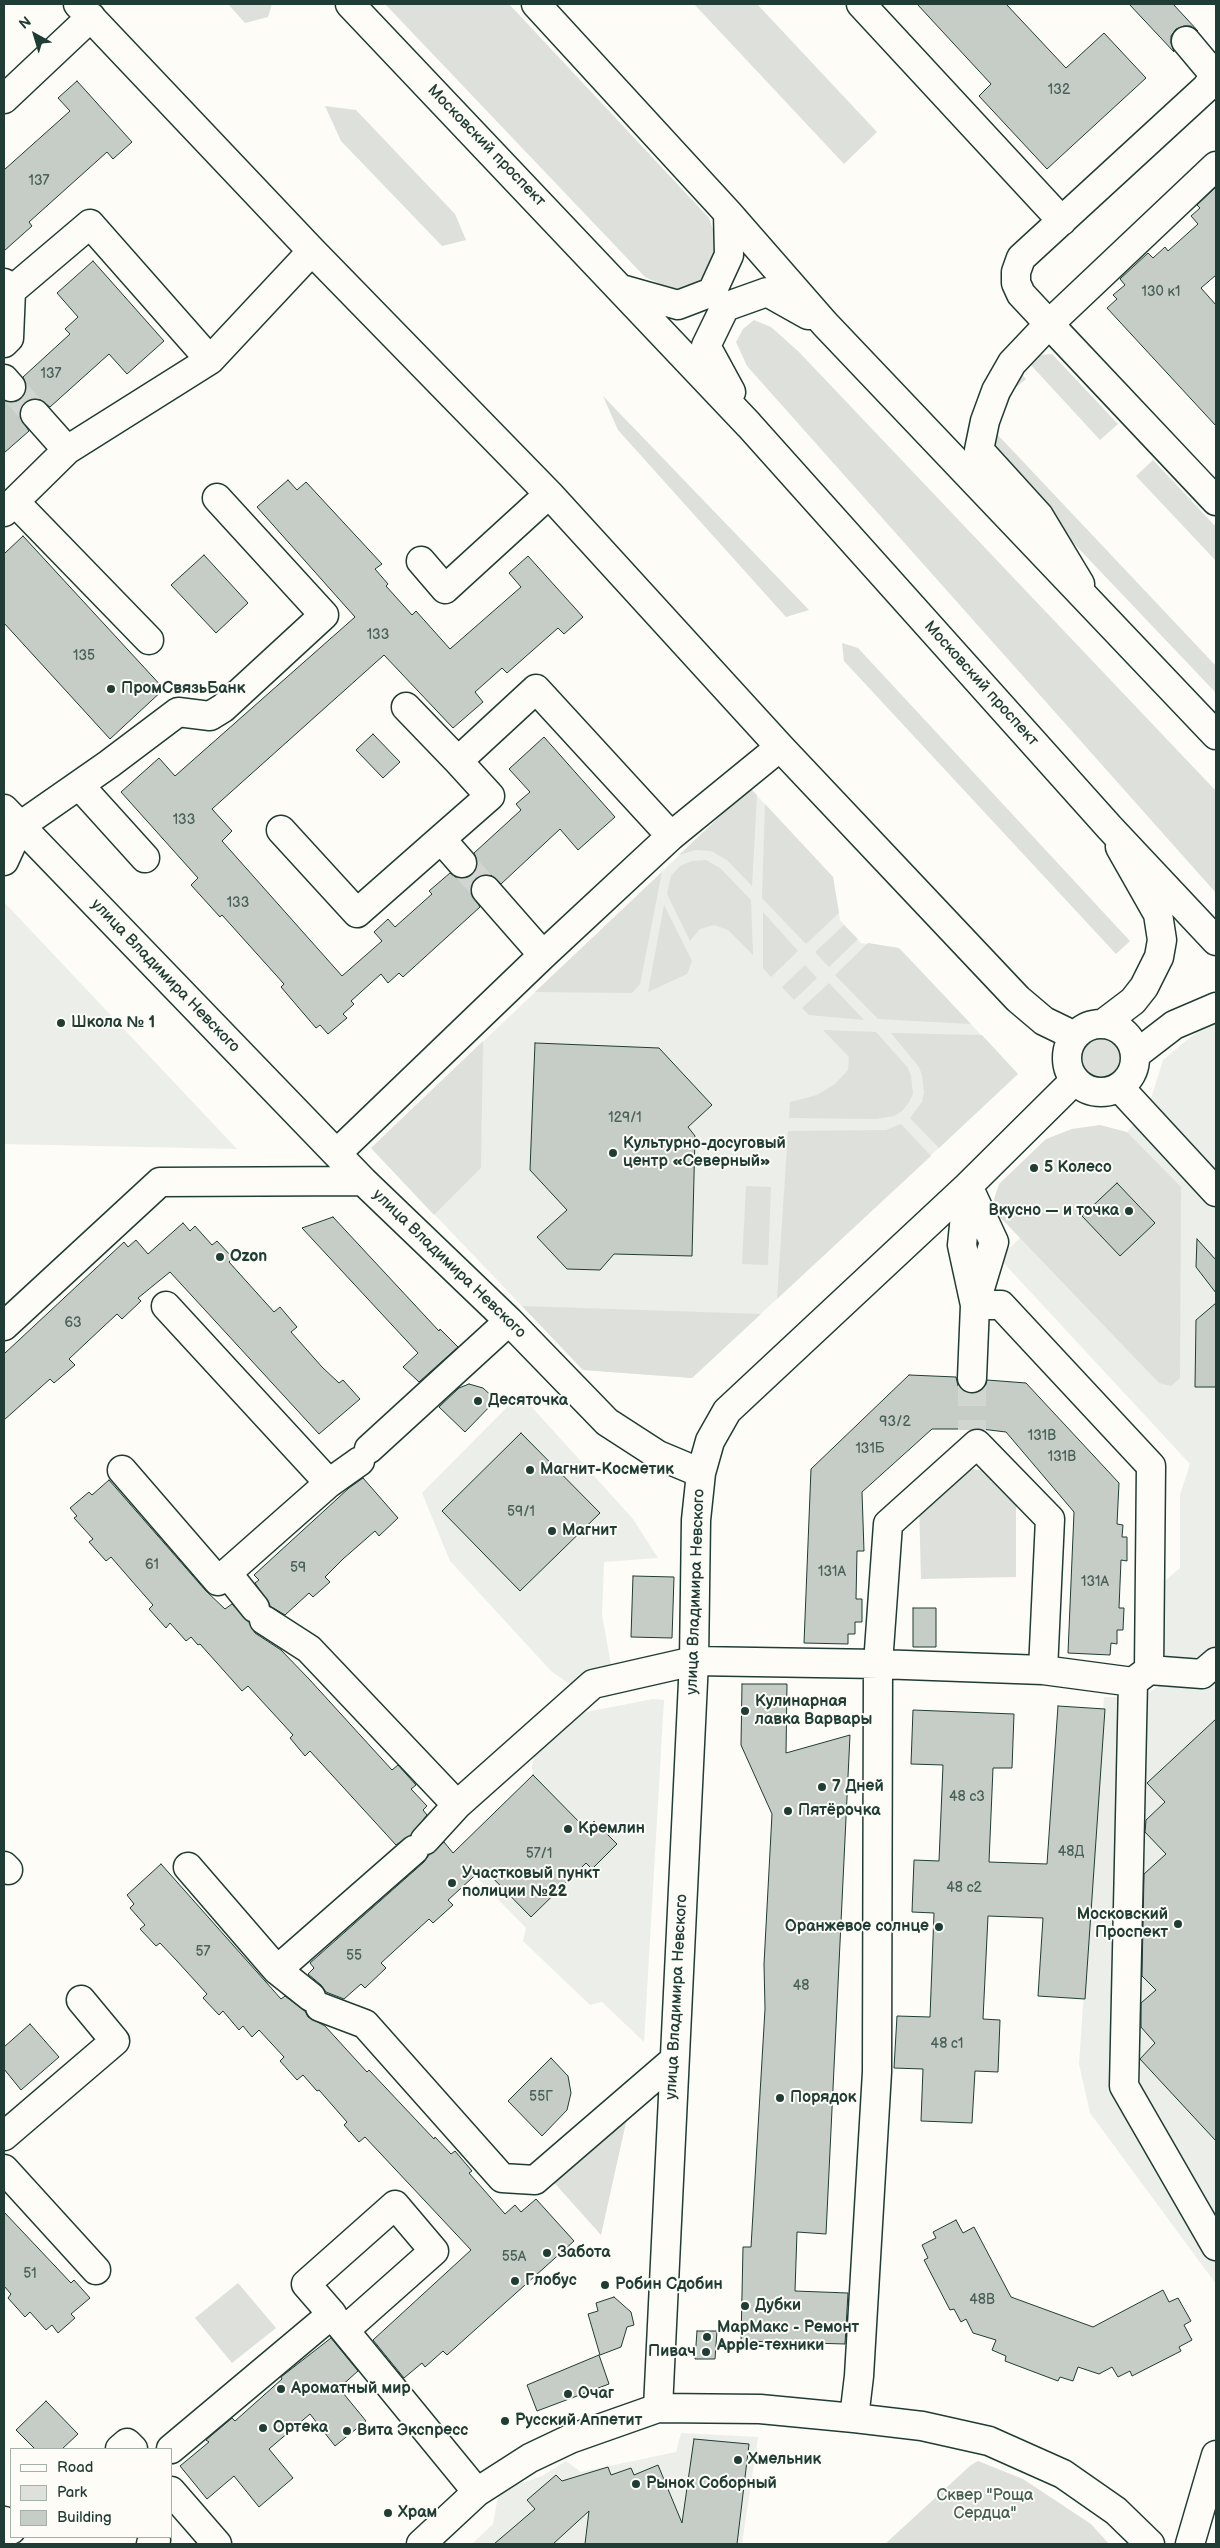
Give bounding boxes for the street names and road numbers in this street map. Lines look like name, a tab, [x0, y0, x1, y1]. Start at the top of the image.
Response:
street label: Московский проспект	[423, 81, 549, 211]
street label: Московский проспект	[920, 617, 1042, 751]
street label: улица Владимира Невского	[87, 895, 243, 1057]
street label: улица Владимира Невского	[368, 1186, 530, 1342]
street label: улица Владимира Невского	[683, 1489, 709, 1695]
street label: улица Владимира Невского	[662, 1894, 692, 2100]

